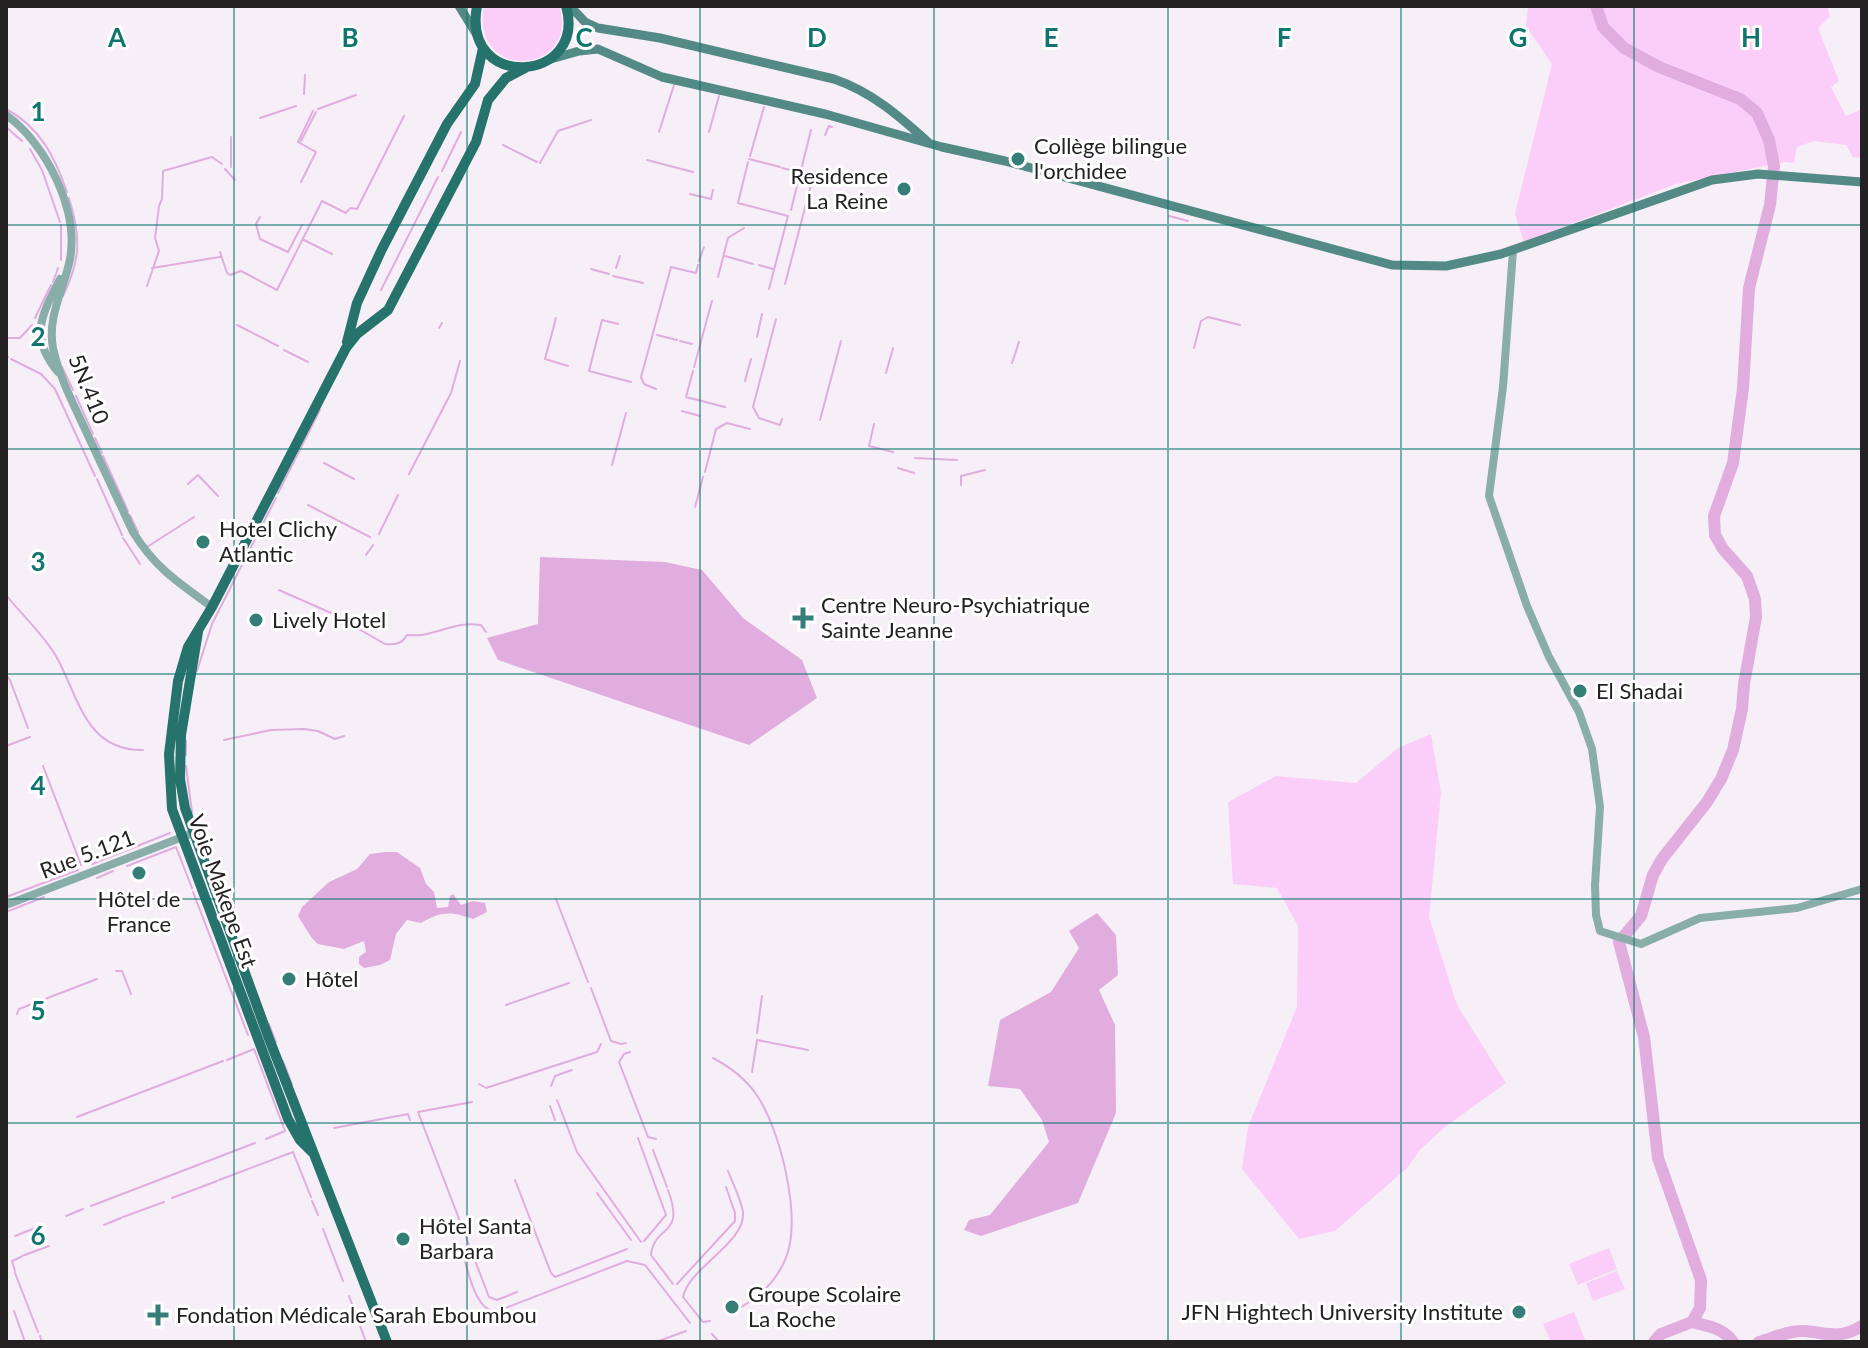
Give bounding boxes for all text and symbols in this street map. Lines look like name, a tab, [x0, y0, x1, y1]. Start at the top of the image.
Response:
text: A	[107, 21, 127, 53]
text: B	[341, 21, 359, 53]
text: C	[575, 21, 593, 53]
text: D	[807, 21, 827, 53]
text: E	[1044, 21, 1058, 53]
text: F	[1277, 21, 1291, 53]
text: G	[1509, 21, 1527, 53]
text: H	[1741, 21, 1761, 53]
text: 1	[30, 95, 46, 127]
place label: Collège bilingue l'orchidee	[1034, 132, 1187, 184]
marker: Collège bilingue l'orchidee	[1009, 150, 1027, 168]
place label: Residence La Reine	[790, 162, 888, 214]
marker: Residence La Reine	[895, 180, 913, 198]
text: 2	[30, 320, 46, 352]
street label: 5N.410	[63, 350, 116, 428]
place label: Hotel Clichy Atlantic	[219, 515, 338, 567]
marker: Hotel Clichy Atlantic	[194, 533, 212, 551]
text: 3	[30, 545, 46, 577]
place label: Centre Neuro-Psychiatrique Sainte Jeanne	[821, 591, 1090, 643]
place label: Lively Hotel	[272, 606, 386, 633]
marker: Centre Neuro-Psychiatrique Sainte Jeanne	[792, 607, 814, 629]
marker: Lively Hotel	[247, 611, 265, 629]
place label: El Shadai	[1596, 677, 1683, 704]
marker: El Shadai	[1571, 682, 1589, 700]
text: 4	[30, 769, 46, 801]
street label: Voie Makepe Est	[183, 811, 264, 971]
street label: Rue 5.121	[36, 823, 138, 884]
marker: Hôtel de France	[130, 864, 148, 882]
place label: Hôtel de France	[98, 885, 180, 937]
place label: Hôtel	[305, 965, 358, 992]
marker: Hôtel	[280, 970, 298, 988]
text: 5	[30, 994, 46, 1026]
place label: Hôtel Santa Barbara	[419, 1212, 532, 1264]
text: 6	[30, 1219, 46, 1251]
marker: Hôtel Santa Barbara	[394, 1230, 412, 1248]
place label: Groupe Scolaire La Roche	[748, 1280, 901, 1332]
marker: Groupe Scolaire La Roche	[723, 1298, 741, 1316]
place label: JFN Hightech University Institute	[1181, 1298, 1503, 1325]
place label: Fondation Médicale Sarah Eboumbou	[176, 1301, 537, 1328]
marker: JFN Hightech University Institute	[1510, 1303, 1528, 1321]
marker: Fondation Médicale Sarah Eboumbou	[147, 1304, 169, 1326]

